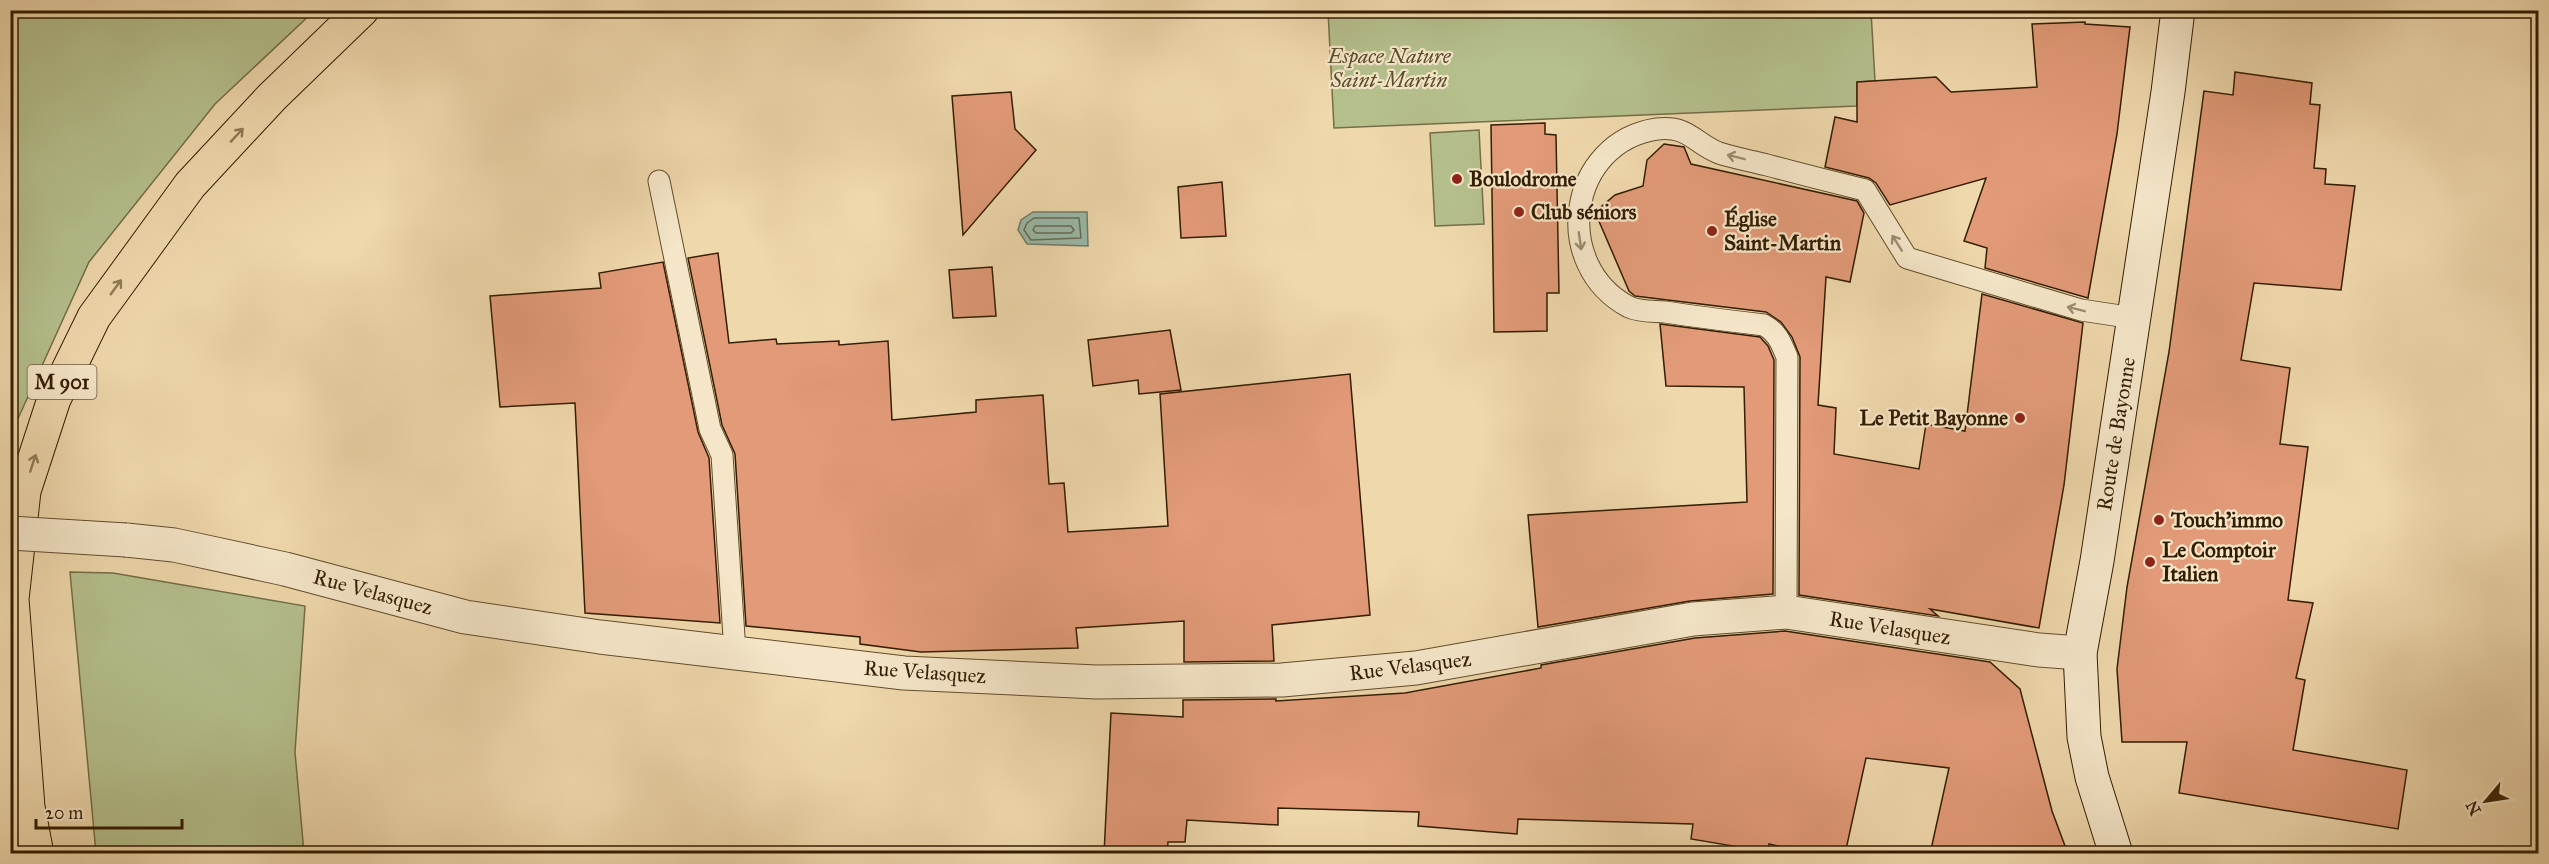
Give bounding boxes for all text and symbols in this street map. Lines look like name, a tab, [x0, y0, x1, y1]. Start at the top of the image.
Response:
park label: Espace Nature Saint-Martin	[1326, 43, 1452, 93]
one-way arrow	[230, 128, 244, 143]
one-way arrow	[1726, 151, 1745, 162]
place label: Boulodrome	[1469, 166, 1577, 192]
marker: Boulodrome	[1450, 172, 1464, 186]
place label: Club séniors	[1531, 199, 1637, 225]
marker: Club séniors	[1512, 205, 1526, 219]
place label: Église Saint-Martin	[1724, 205, 1842, 256]
marker: Église Saint-Martin	[1705, 224, 1719, 238]
one-way arrow	[1574, 230, 1585, 250]
one-way arrow	[1891, 235, 1903, 252]
one-way arrow	[110, 280, 122, 296]
one-way arrow	[2067, 302, 2086, 314]
street label: Route de Bayonne	[2091, 355, 2141, 513]
road number: M 901	[28, 365, 97, 399]
place label: Le Petit Bayonne	[1860, 405, 2008, 431]
marker: Le Petit Bayonne	[2013, 411, 2027, 425]
one-way arrow	[28, 454, 39, 473]
place label: Touch'immo	[2170, 507, 2283, 533]
marker: Touch'immo	[2152, 513, 2166, 527]
place label: Le Comptoir Italien	[2162, 537, 2277, 587]
marker: Le Comptoir Italien	[2143, 555, 2157, 569]
street label: Rue Velasquez	[310, 564, 436, 621]
street label: Rue Velasquez	[1827, 606, 1953, 650]
street label: Rue Velasquez	[1347, 646, 1473, 686]
street label: Rue Velasquez	[863, 655, 987, 689]
north arrow	[2456, 771, 2516, 831]
scale bar	[36, 792, 182, 830]
text: N	[2462, 797, 2485, 819]
text: 20 m	[45, 802, 83, 824]

